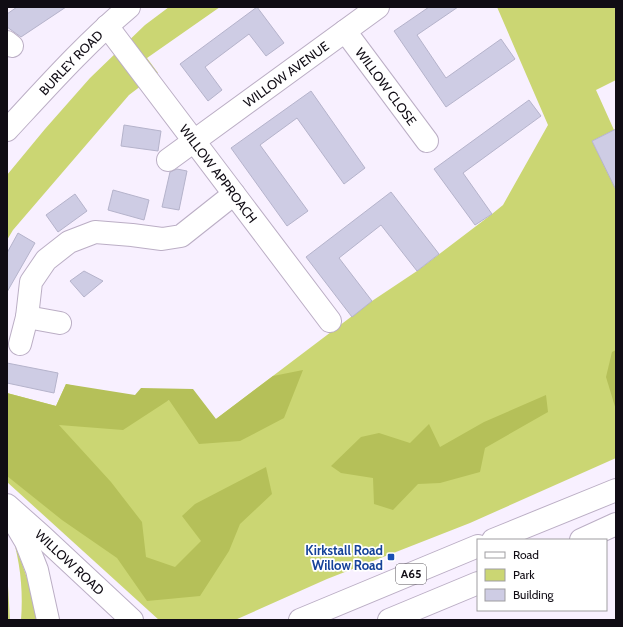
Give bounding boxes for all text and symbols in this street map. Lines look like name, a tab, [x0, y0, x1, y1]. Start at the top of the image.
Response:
street label: BURLEY ROAD	[36, 27, 106, 98]
street label: WILLOW AVENUE	[240, 38, 332, 110]
street label: WILLOW CLOSE	[352, 44, 420, 128]
street label: WILLOW APPROACH	[176, 121, 261, 226]
street label: WILLOW ROAD	[32, 526, 108, 598]
legend	[477, 539, 607, 611]
place label: Kirkstall Road Willow Road	[305, 542, 383, 573]
text: Road	[513, 547, 539, 562]
marker: Kirkstall Road Willow Road	[386, 552, 396, 562]
road number: A65	[396, 564, 426, 584]
text: Park	[513, 567, 535, 582]
text: Building	[513, 587, 555, 602]

